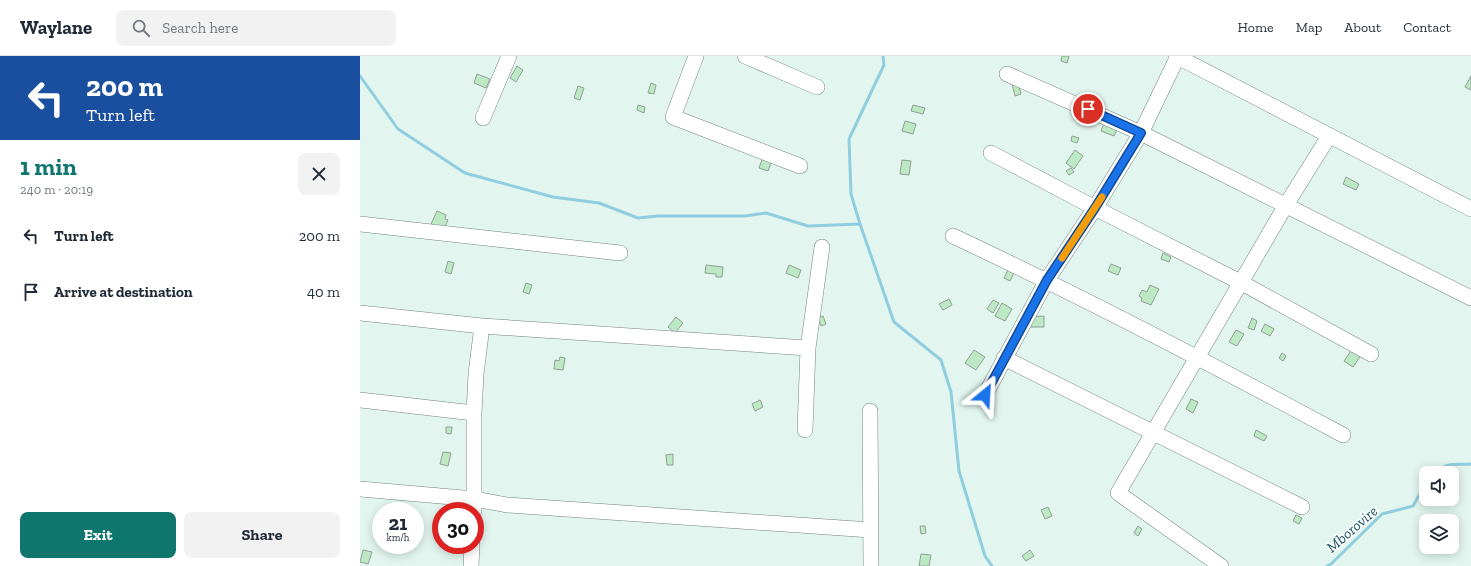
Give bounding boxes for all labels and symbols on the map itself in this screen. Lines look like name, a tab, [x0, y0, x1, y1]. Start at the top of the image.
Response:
pin	[1071, 92, 1105, 126]
position arrow	[964, 374, 1006, 416]
speed limit sign: 30	[432, 502, 484, 554]
water label: Mborovire	[1323, 502, 1381, 556]

